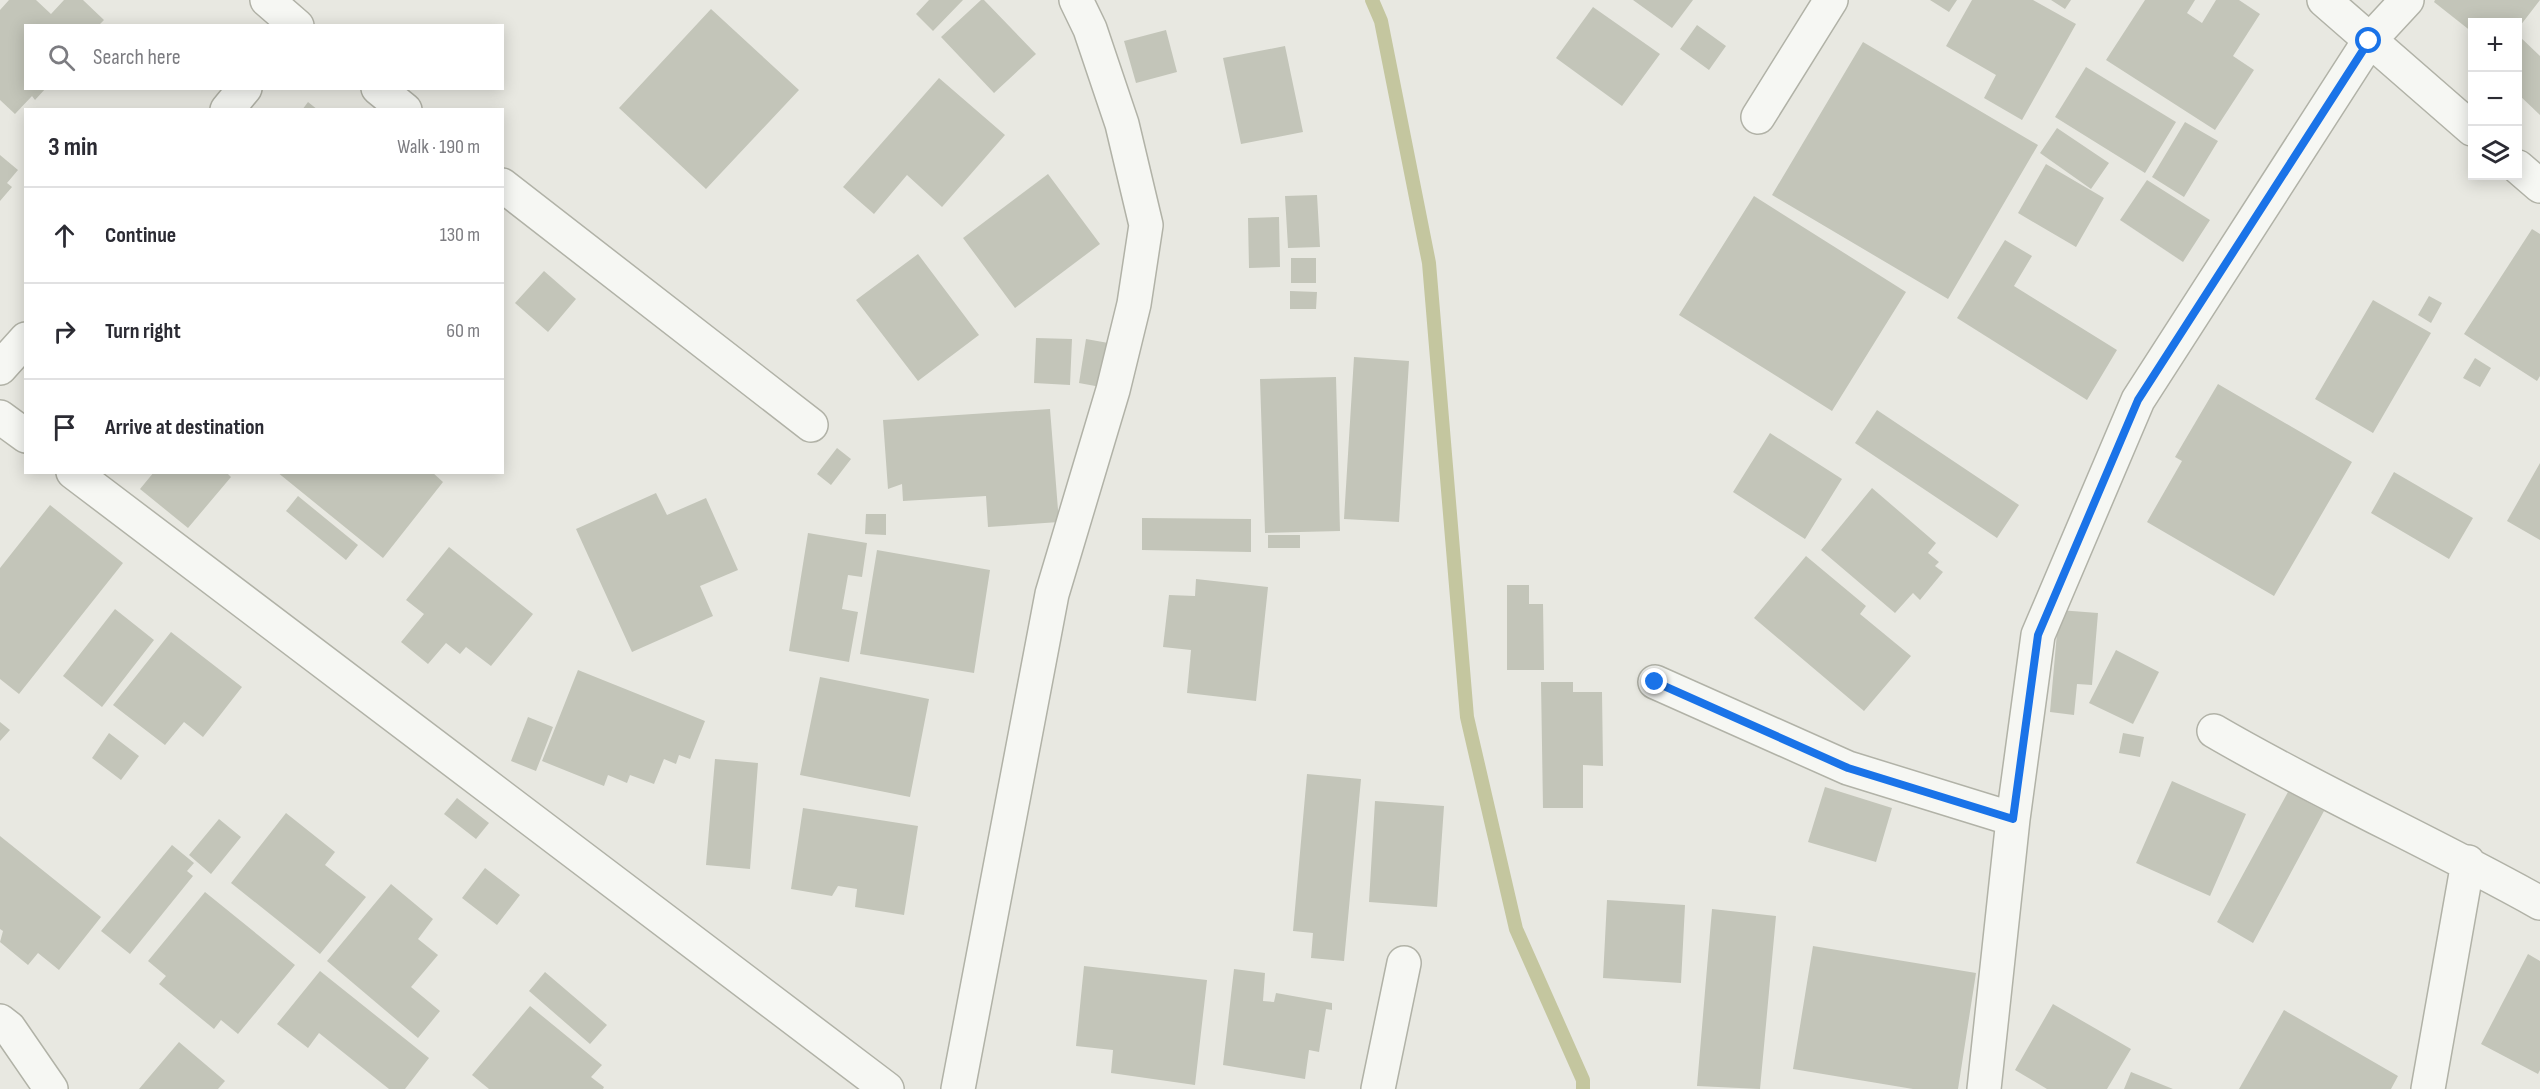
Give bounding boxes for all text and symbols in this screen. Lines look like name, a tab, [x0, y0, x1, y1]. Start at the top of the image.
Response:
map controls	[2468, 18, 2522, 180]
button: +	[2468, 18, 2522, 72]
search box	[24, 24, 504, 90]
route start	[2355, 27, 2381, 53]
icon: search	[45, 41, 78, 74]
text: Search here	[93, 44, 180, 71]
button: −	[2468, 72, 2522, 126]
button: layers	[2468, 126, 2522, 180]
text: 3 min	[48, 132, 98, 163]
text: Walk · 190 m	[397, 135, 480, 159]
icon: ahead	[48, 219, 81, 252]
text: Continue	[105, 222, 176, 249]
text: 130 m	[440, 223, 480, 247]
icon: right	[48, 315, 81, 348]
text: Turn right	[105, 318, 181, 345]
text: 60 m	[446, 319, 480, 343]
icon: arrive	[48, 411, 81, 444]
text: Arrive at destination	[105, 414, 264, 441]
route end	[1641, 668, 1667, 694]

